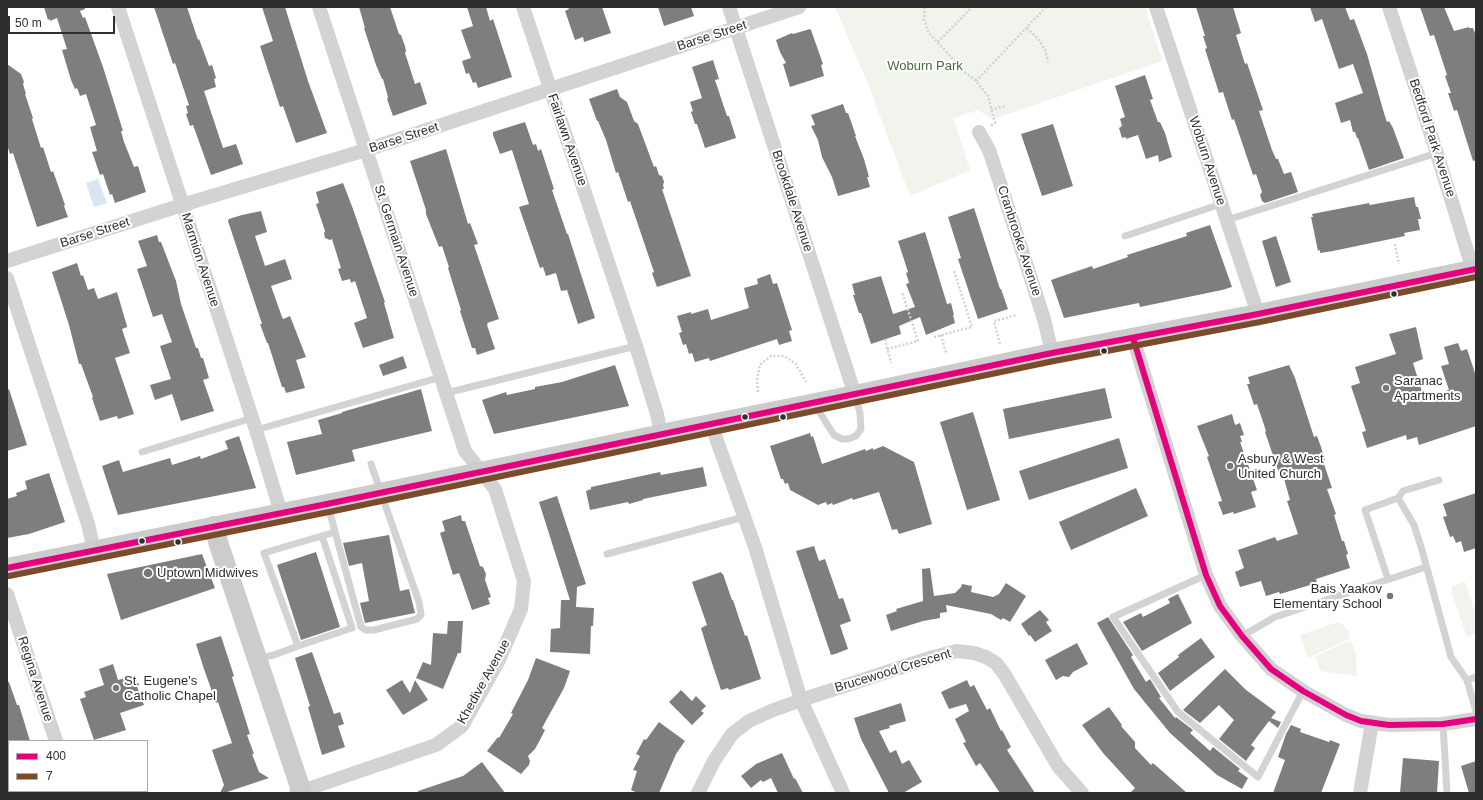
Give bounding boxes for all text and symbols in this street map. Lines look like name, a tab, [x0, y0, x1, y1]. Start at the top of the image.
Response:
scale bar	[10, 8, 117, 34]
text: 50 m	[15, 16, 42, 30]
street label: Barse Street	[675, 17, 749, 55]
park label: Woburn Park	[887, 58, 963, 74]
street label: Bedford Park Avenue	[1406, 77, 1458, 199]
street label: Fairlawn Avenue	[544, 92, 590, 188]
street label: Woburn Avenue	[1185, 114, 1229, 208]
street label: Barse Street	[367, 119, 441, 157]
street label: Brookdale Avenue	[768, 148, 816, 254]
street label: St. Germain Avenue	[371, 183, 421, 299]
street label: Cranbrooke Avenue	[994, 184, 1044, 298]
street label: Marmion Avenue	[177, 211, 223, 309]
street label: Barse Street	[58, 214, 132, 252]
unlabelled marker	[1389, 289, 1399, 299]
unlabelled marker	[1099, 346, 1109, 356]
place label: Saranac Apartments	[1394, 373, 1460, 404]
marker: Saranac Apartments	[1381, 383, 1391, 393]
unlabelled marker	[740, 412, 750, 422]
unlabelled marker	[778, 412, 788, 422]
place label: Asbury & West United Church	[1238, 451, 1324, 482]
marker: Asbury & West United Church	[1225, 461, 1235, 471]
unlabelled marker	[137, 536, 147, 546]
unlabelled marker	[173, 537, 183, 547]
place label: Uptown Midwives	[157, 565, 258, 581]
marker: Uptown Midwives	[142, 567, 154, 579]
place label: Bais Yaakov Elementary School	[1273, 581, 1382, 612]
marker: Bais Yaakov Elementary School	[1385, 591, 1395, 601]
street label: Regina Avenue	[14, 634, 56, 724]
street label: Khedive Avenue	[454, 637, 514, 727]
street label: Brucewood Crescent	[833, 646, 953, 696]
place label: St. Eugene's Catholic Chapel	[124, 673, 216, 704]
marker: St. Eugene's Catholic Chapel	[111, 683, 121, 693]
legend	[8, 740, 148, 792]
text: 400	[46, 749, 66, 763]
text: 7	[46, 769, 53, 783]

